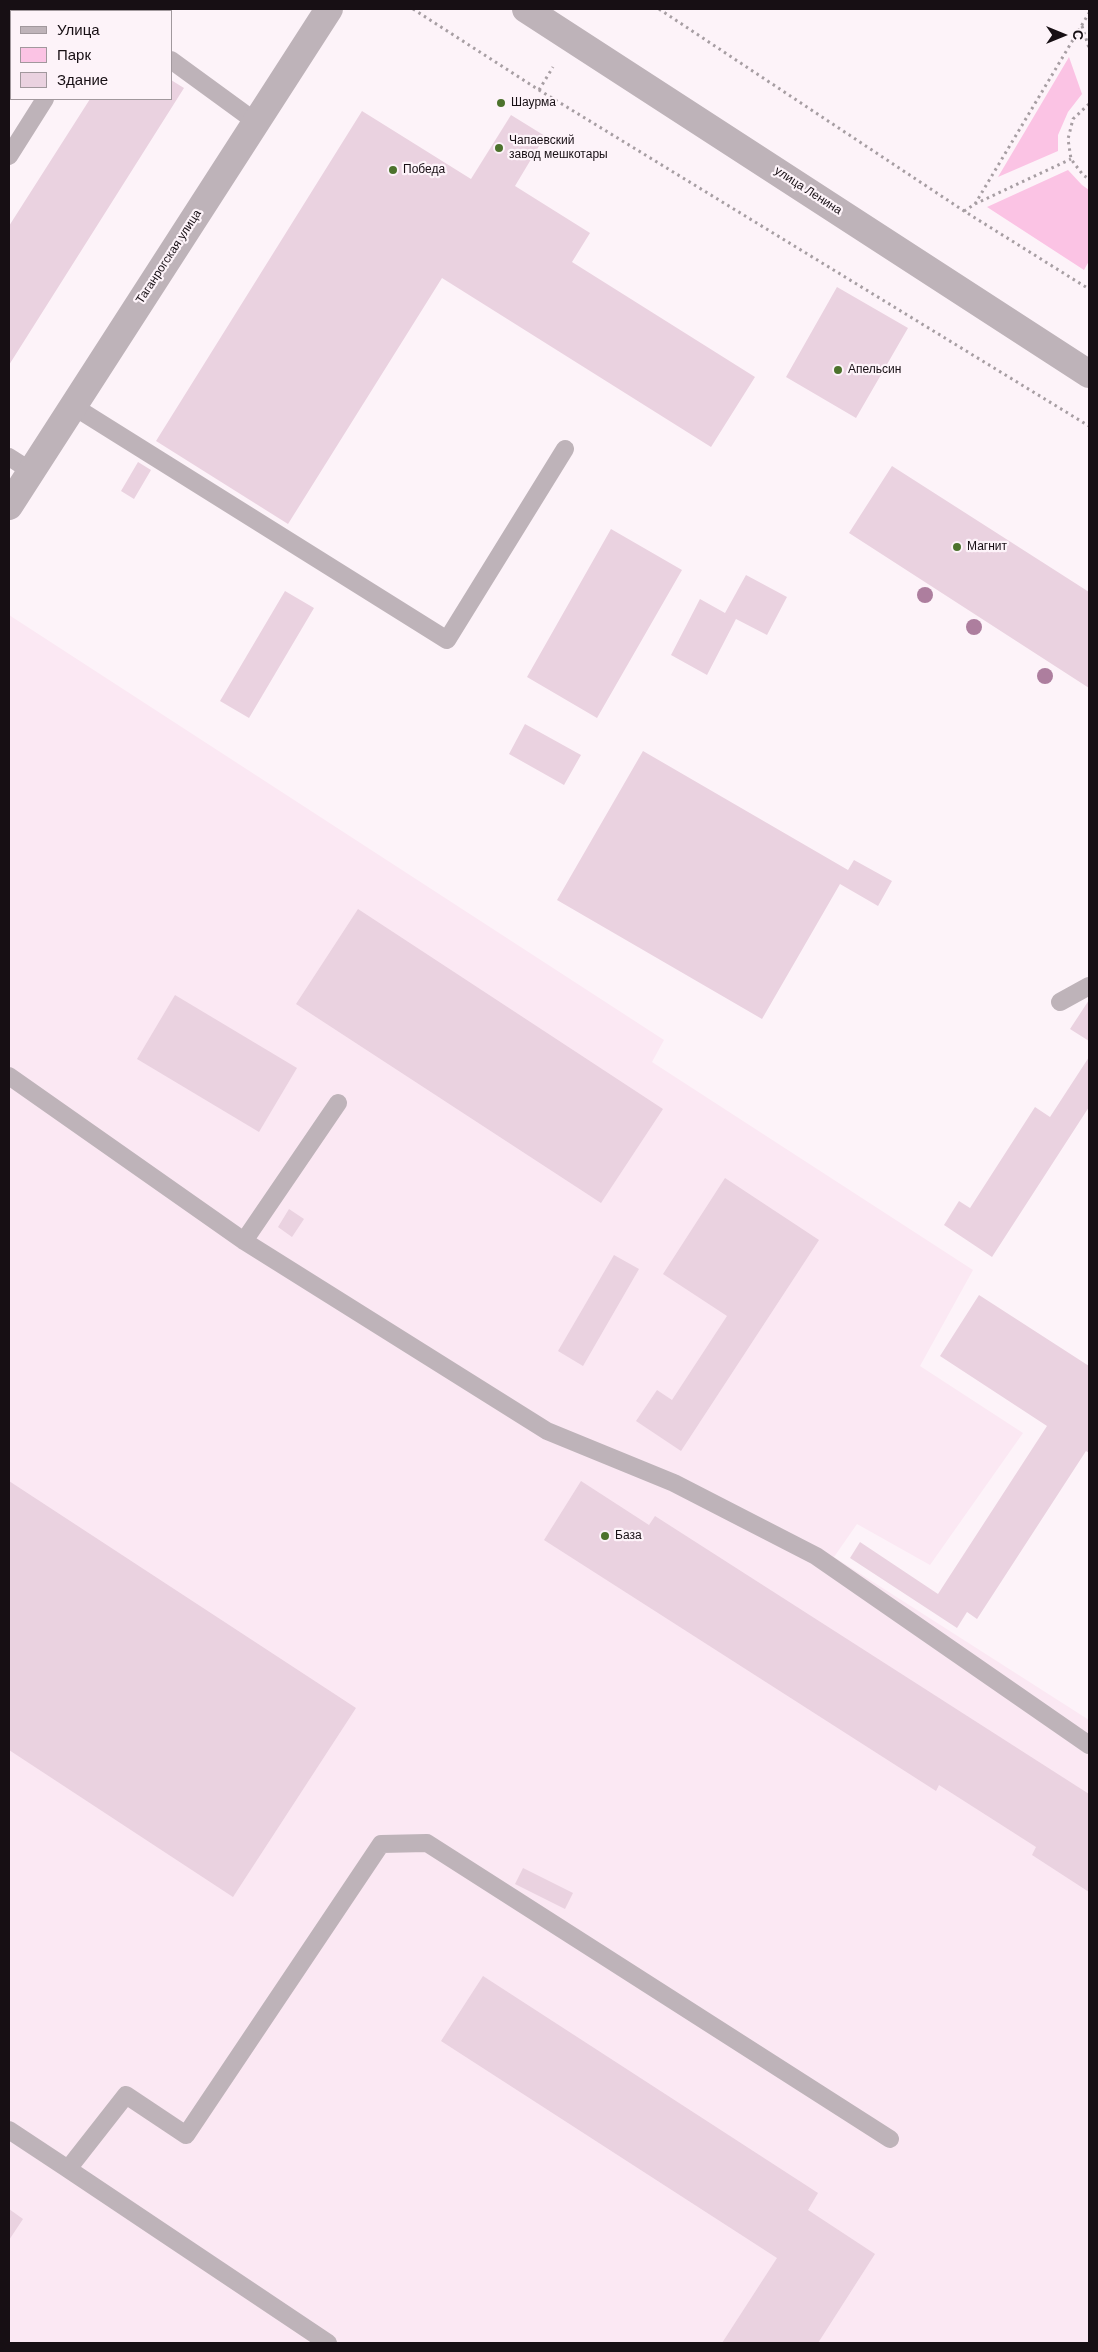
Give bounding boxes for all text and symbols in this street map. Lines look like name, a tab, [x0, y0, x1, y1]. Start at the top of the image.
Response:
legend	[10, 10, 172, 100]
north arrow	[1038, 10, 1088, 60]
text: Улица	[57, 20, 100, 40]
text: С	[1069, 30, 1087, 40]
text: Парк	[57, 45, 91, 65]
text: Здание	[57, 70, 108, 90]
place label: Шаурма	[511, 96, 556, 110]
marker: Шаурма	[495, 97, 507, 109]
place label: Чапаевский завод мешкотары	[509, 134, 608, 162]
marker: Чапаевский завод мешкотары	[493, 142, 505, 154]
place label: Победа	[403, 163, 445, 177]
marker: Победа	[387, 164, 399, 176]
street label: улица Ленина	[772, 164, 844, 218]
street label: Таганрогская улица	[133, 207, 205, 307]
place label: Апельсин	[848, 363, 901, 377]
marker: Апельсин	[832, 364, 844, 376]
place label: Магнит	[967, 540, 1007, 554]
marker: Магнит	[951, 541, 963, 553]
place label: База	[615, 1529, 642, 1543]
marker: База	[599, 1530, 611, 1542]

